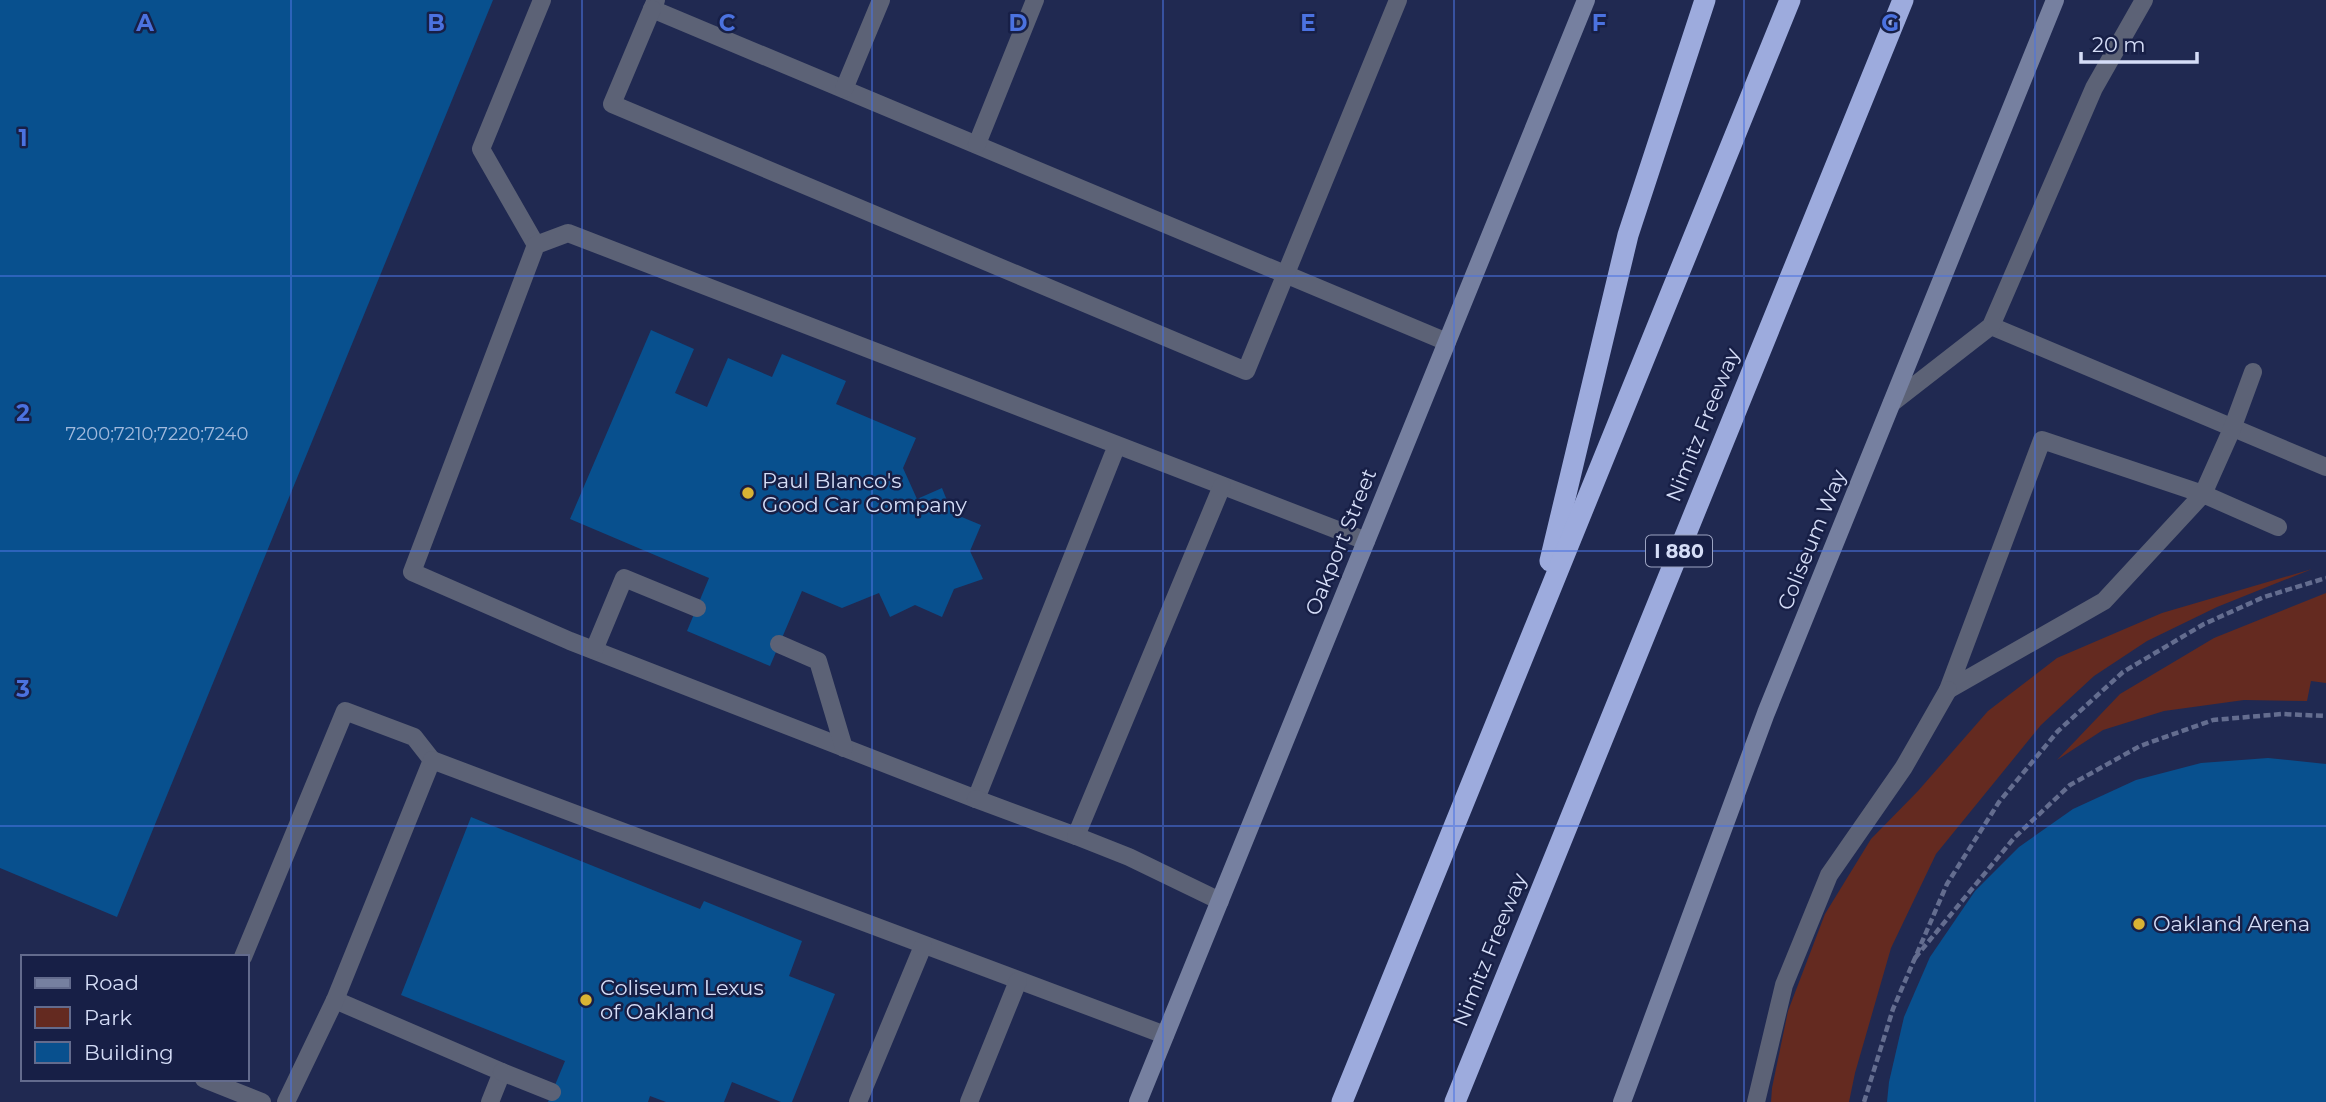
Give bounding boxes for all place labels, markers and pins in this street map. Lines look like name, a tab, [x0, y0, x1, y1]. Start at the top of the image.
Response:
place label: Paul Blanco's Good Car Company	[762, 468, 968, 517]
marker: Paul Blanco's Good Car Company	[740, 485, 756, 501]
place label: Oakland Arena	[2153, 911, 2310, 936]
marker: Oakland Arena	[2131, 916, 2147, 932]
place label: Coliseum Lexus of Oakland	[600, 975, 764, 1024]
marker: Coliseum Lexus of Oakland	[578, 992, 594, 1008]

